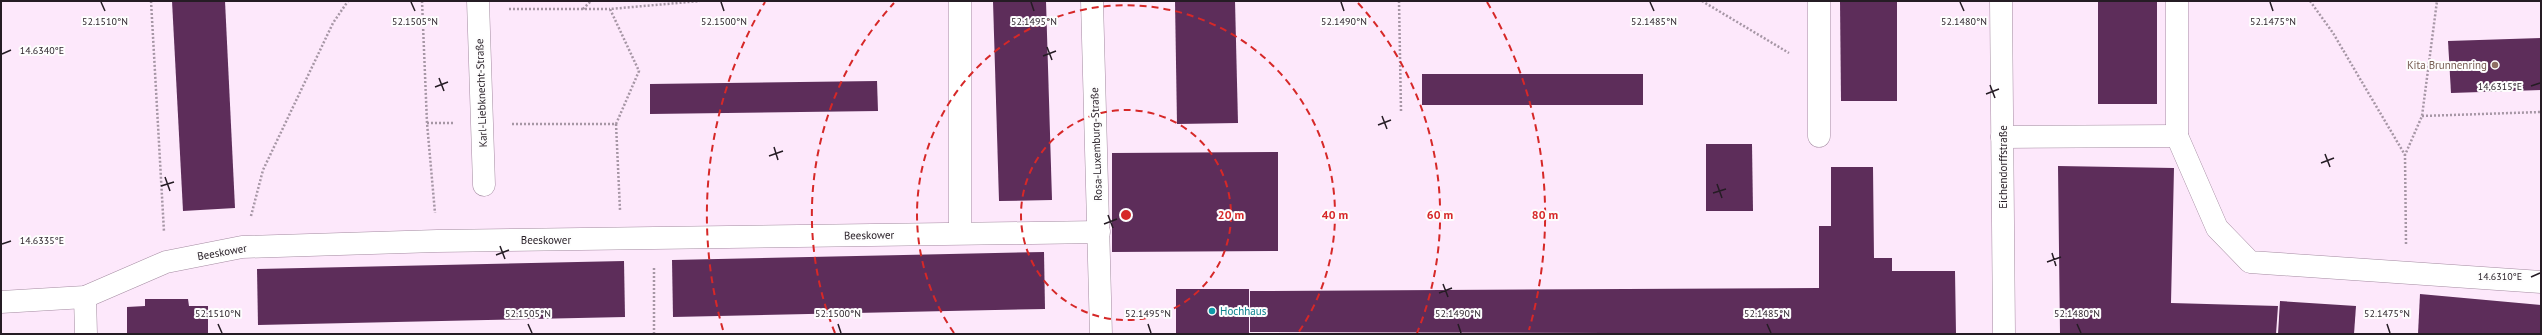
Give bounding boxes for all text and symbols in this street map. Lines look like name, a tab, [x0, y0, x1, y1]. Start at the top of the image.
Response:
text: 52.1510°N	[82, 15, 128, 28]
text: 52.1505°N	[392, 15, 438, 28]
text: 52.1500°N	[701, 15, 747, 28]
text: 52.1495°N	[1011, 15, 1057, 28]
text: 52.1490°N	[1321, 15, 1367, 28]
text: 52.1485°N	[1631, 15, 1677, 28]
text: 52.1480°N	[1941, 15, 1987, 28]
text: 52.1475°N	[2250, 15, 2296, 28]
street label: Karl-Liebknecht-Straße	[472, 38, 490, 148]
text: 14.6340°E	[20, 44, 64, 57]
place label: Kita Brunnenring	[2407, 58, 2487, 72]
marker: Kita Brunnenring	[2490, 60, 2500, 70]
text: 14.6315°E	[2478, 80, 2522, 93]
street label: Rosa-Luxemburg-Straße	[1087, 87, 1105, 201]
street label: Eichendorffstraße	[1996, 125, 2010, 209]
text: 20 m	[1218, 207, 1244, 222]
text: 40 m	[1322, 207, 1348, 222]
text: 60 m	[1427, 207, 1453, 222]
text: 80 m	[1532, 207, 1558, 222]
centre of rings	[1119, 208, 1133, 222]
street label: Beeskower	[844, 228, 895, 242]
street label: Beeskower	[521, 233, 571, 247]
text: 14.6335°E	[20, 234, 64, 247]
street label: Beeskower	[196, 241, 248, 263]
text: 14.6310°E	[2478, 270, 2522, 283]
place label: Hochhaus	[1220, 304, 1267, 318]
marker: Hochhaus	[1207, 306, 1217, 316]
text: 52.1510°N	[195, 307, 241, 320]
text: 52.1505°N	[505, 307, 551, 320]
text: 52.1500°N	[815, 307, 861, 320]
text: 52.1495°N	[1125, 307, 1171, 320]
text: 52.1490°N	[1435, 307, 1481, 320]
text: 52.1485°N	[1744, 307, 1790, 320]
text: 52.1480°N	[2054, 307, 2100, 320]
text: 52.1475°N	[2364, 307, 2410, 320]

